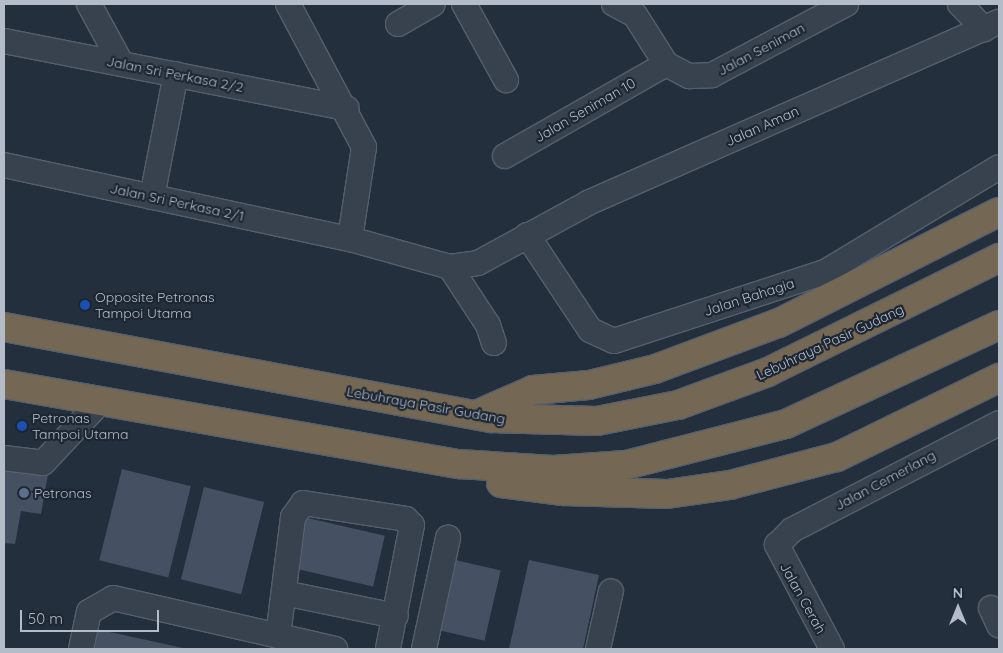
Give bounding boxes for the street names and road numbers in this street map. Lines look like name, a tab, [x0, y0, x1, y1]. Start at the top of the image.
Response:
street label: Jalan Seniman	[715, 19, 807, 79]
street label: Jalan Sri Perkasa 2/2	[105, 52, 245, 96]
street label: Jalan Seniman 10	[532, 74, 638, 146]
street label: Jalan Aman	[723, 102, 801, 150]
street label: Jalan Sri Perkasa 2/1	[108, 180, 246, 224]
street label: Jalan Bahagia	[702, 274, 796, 320]
street label: Lebuhraya Pasir Gudang	[754, 300, 906, 384]
street label: Lebuhraya Pasir Gudang	[345, 383, 507, 427]
street label: Jalan Cemerlang	[832, 446, 938, 514]
street label: Jalan Cerah	[777, 559, 829, 637]

